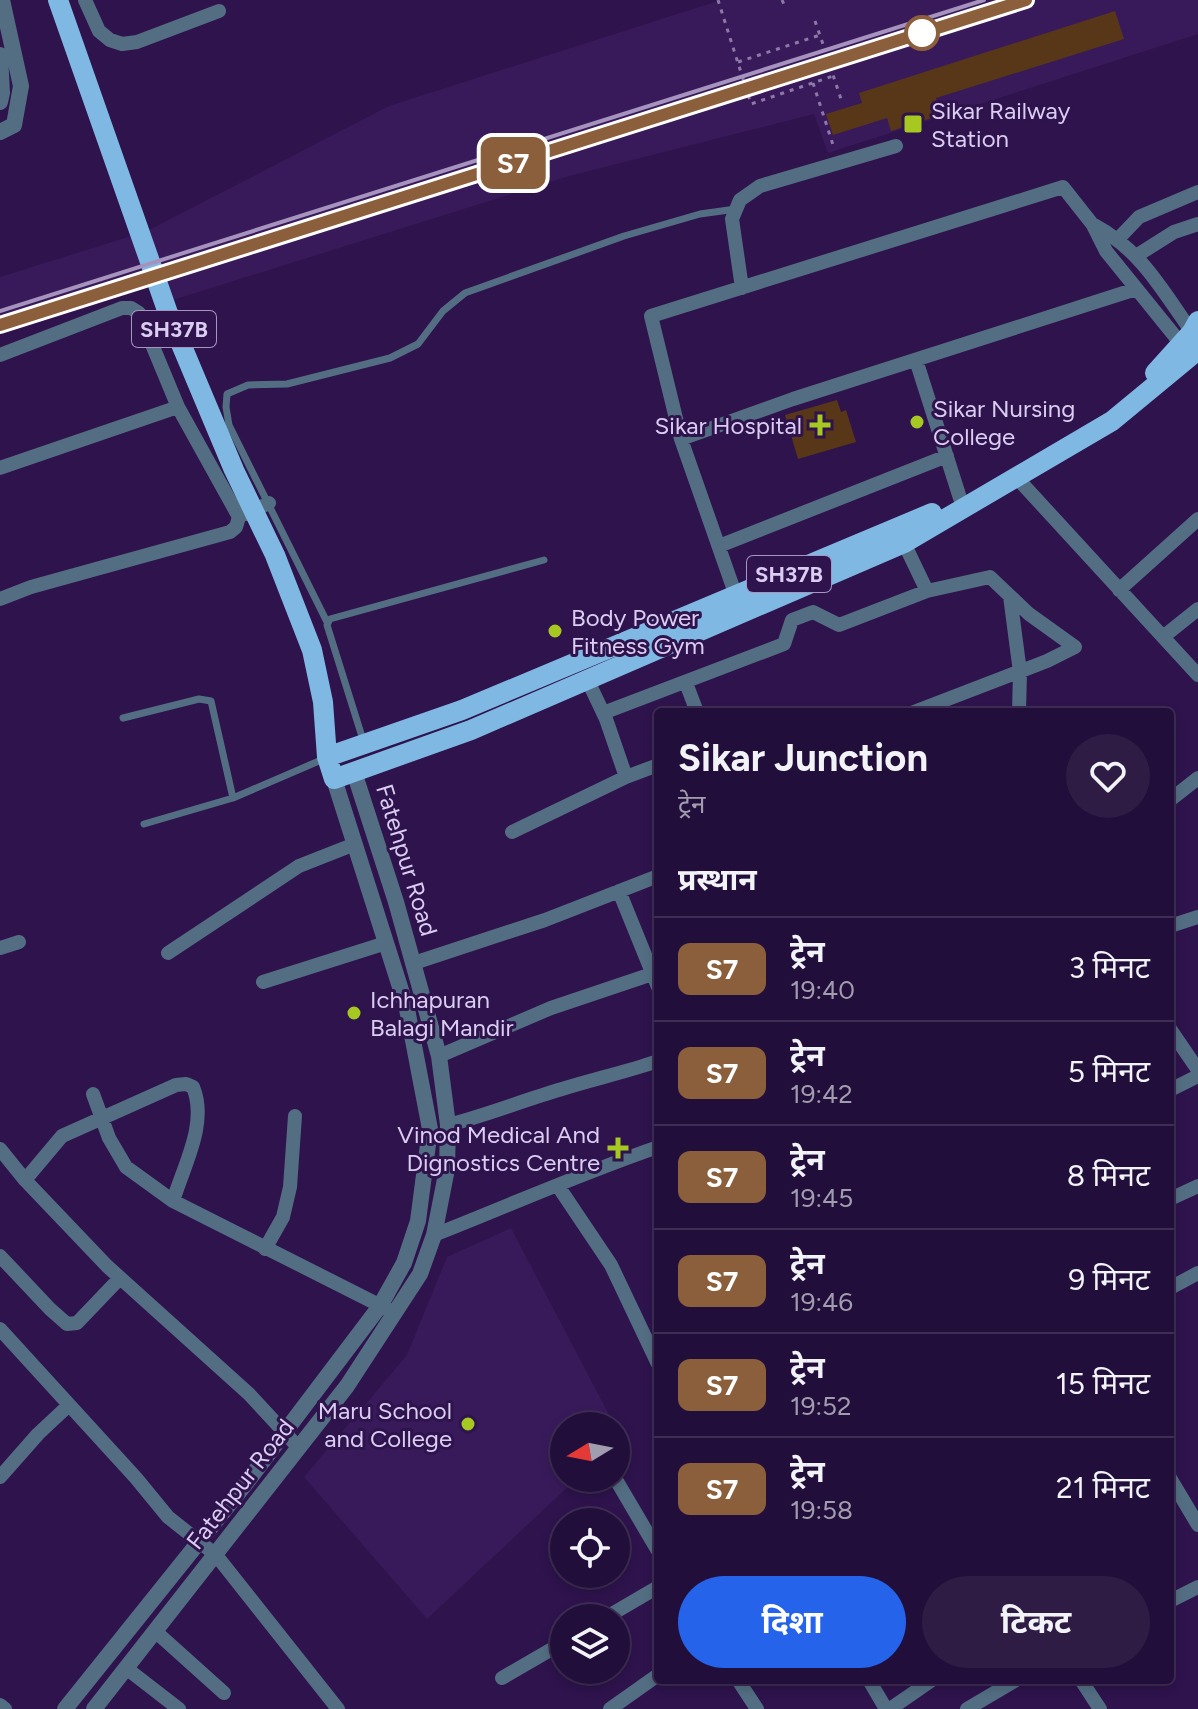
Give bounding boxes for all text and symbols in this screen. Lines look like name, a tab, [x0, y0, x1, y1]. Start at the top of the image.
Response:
unlabelled marker	[905, 16, 939, 50]
place label: Sikar Railway Station	[931, 96, 1071, 153]
marker: Sikar Railway Station	[902, 113, 924, 135]
line badge: S7	[477, 137, 549, 189]
text: S7	[497, 146, 529, 180]
road number: SH37B	[132, 311, 216, 347]
place label: Sikar Nursing College	[933, 394, 1075, 451]
place label: Sikar Hospital	[655, 411, 802, 440]
marker: Sikar Nursing College	[908, 413, 926, 431]
marker: Sikar Hospital	[809, 414, 831, 436]
road number: SH37B	[747, 556, 831, 592]
place label: Body Power Fitness Gym	[571, 603, 705, 660]
marker: Body Power Fitness Gym	[546, 622, 564, 640]
button: heart	[1066, 734, 1150, 818]
text: Sikar Junction	[678, 735, 928, 781]
street label: Fatehpur Road	[370, 780, 444, 940]
text: ट्रेन	[678, 788, 706, 820]
text: प्रस्थान	[678, 861, 757, 898]
text: ट्रेन	[790, 933, 825, 970]
text: 3 मिनट	[1069, 949, 1150, 986]
text: S7	[706, 952, 738, 986]
text: 19:40	[790, 974, 855, 1006]
place label: Ichhapuran Balagi Mandir	[370, 985, 514, 1042]
marker: Ichhapuran Balagi Mandir	[345, 1004, 363, 1022]
text: ट्रेन	[790, 1037, 825, 1074]
text: 5 मिनट	[1068, 1053, 1150, 1090]
text: S7	[706, 1056, 738, 1090]
text: 19:42	[790, 1078, 853, 1110]
place label: Vinod Medical And Dignostics Centre	[397, 1120, 600, 1177]
marker: Vinod Medical And Dignostics Centre	[607, 1137, 629, 1159]
text: ट्रेन	[790, 1141, 825, 1178]
text: 8 मिनट	[1067, 1157, 1150, 1194]
text: S7	[706, 1160, 738, 1194]
text: 19:45	[790, 1182, 853, 1214]
text: ट्रेन	[790, 1245, 825, 1282]
text: 9 मिनट	[1068, 1261, 1150, 1298]
text: S7	[706, 1264, 738, 1298]
text: 19:46	[790, 1286, 853, 1318]
text: ट्रेन	[790, 1349, 825, 1386]
text: 15 मिनट	[1055, 1365, 1150, 1402]
text: S7	[706, 1368, 738, 1402]
text: 19:52	[790, 1390, 852, 1422]
place label: Maru School and College	[318, 1396, 452, 1453]
north arrow	[550, 1412, 630, 1492]
map controls	[550, 1412, 630, 1684]
street label: Fatehpur Road	[180, 1413, 300, 1555]
marker: Maru School and College	[459, 1415, 477, 1433]
text: ट्रेन	[790, 1453, 825, 1490]
text: 21 मिनट	[1056, 1469, 1150, 1506]
text: S7	[706, 1472, 738, 1506]
text: 19:58	[790, 1494, 853, 1526]
button: locate	[550, 1508, 630, 1588]
button: दिशा	[678, 1576, 906, 1668]
button: टिकट	[922, 1576, 1150, 1668]
button: layers	[550, 1604, 630, 1684]

